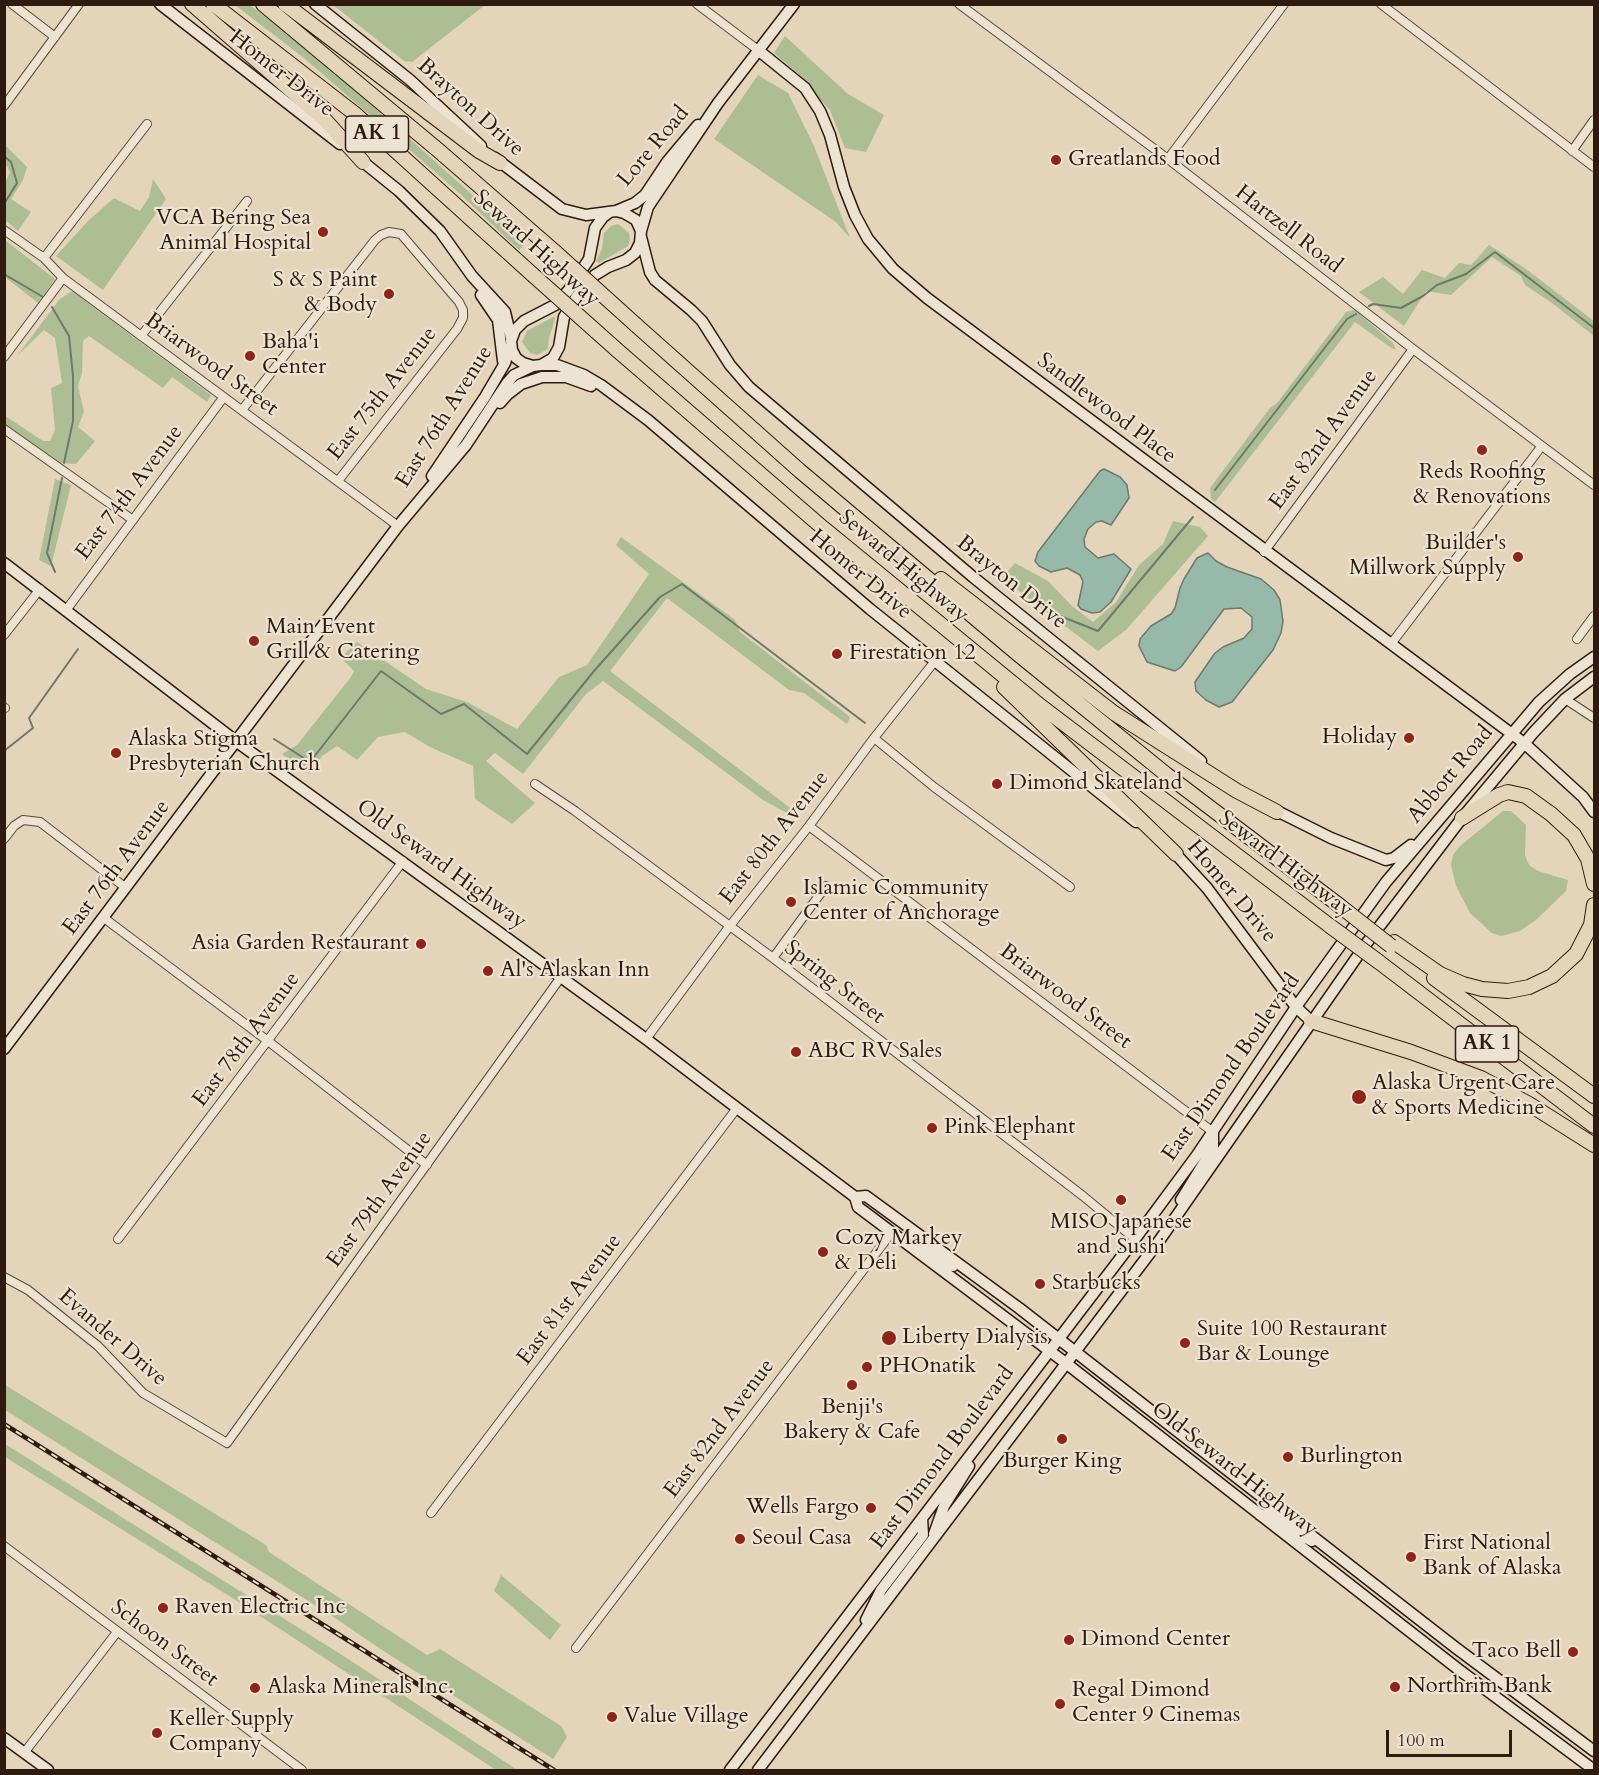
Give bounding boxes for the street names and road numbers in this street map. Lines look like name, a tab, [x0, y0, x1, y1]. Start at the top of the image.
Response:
street label: Homer Drive	[223, 25, 339, 123]
street label: Brayton Drive	[411, 53, 529, 163]
street label: Lore Road	[613, 101, 695, 193]
road number: AK 1	[346, 116, 409, 152]
street label: Hartzell Road	[1229, 180, 1347, 280]
street label: Seward Highway	[467, 185, 605, 313]
street label: Briarwood Street	[139, 308, 283, 422]
street label: East 75th Avenue	[323, 322, 443, 466]
street label: East 76th Avenue	[391, 341, 499, 493]
street label: Sandlewood Place	[1031, 348, 1181, 470]
street label: East 82nd Avenue	[1264, 365, 1384, 515]
street label: East 74th Avenue	[71, 420, 189, 566]
street label: Seward Highway	[833, 505, 973, 629]
street label: Homer Drive	[803, 524, 917, 626]
street label: Brayton Drive	[950, 530, 1072, 636]
street label: Abbott Road	[1403, 721, 1499, 829]
street label: East 80th Avenue	[715, 766, 835, 910]
street label: Old Seward Highway	[351, 794, 531, 936]
street label: East 76th Avenue	[58, 795, 176, 941]
street label: Seward Highway	[1213, 806, 1357, 924]
street label: Homer Drive	[1180, 835, 1282, 949]
street label: Spring Street	[778, 935, 890, 1031]
street label: Briarwood Street	[994, 939, 1136, 1055]
street label: East 78th Avenue	[188, 967, 306, 1113]
street label: East Dimond Boulevard	[1157, 969, 1307, 1167]
road number: AK 1	[1456, 1026, 1518, 1062]
street label: East 79th Avenue	[322, 1127, 438, 1273]
street label: East 81st Avenue	[512, 1229, 628, 1371]
street label: Evander Drive	[52, 1284, 172, 1392]
street label: East 82nd Avenue	[659, 1354, 781, 1504]
street label: East Dimond Boulevard	[865, 1361, 1021, 1555]
street label: Old Seward Highway	[1146, 1397, 1322, 1543]
street label: Schoon Street	[105, 1595, 223, 1693]

